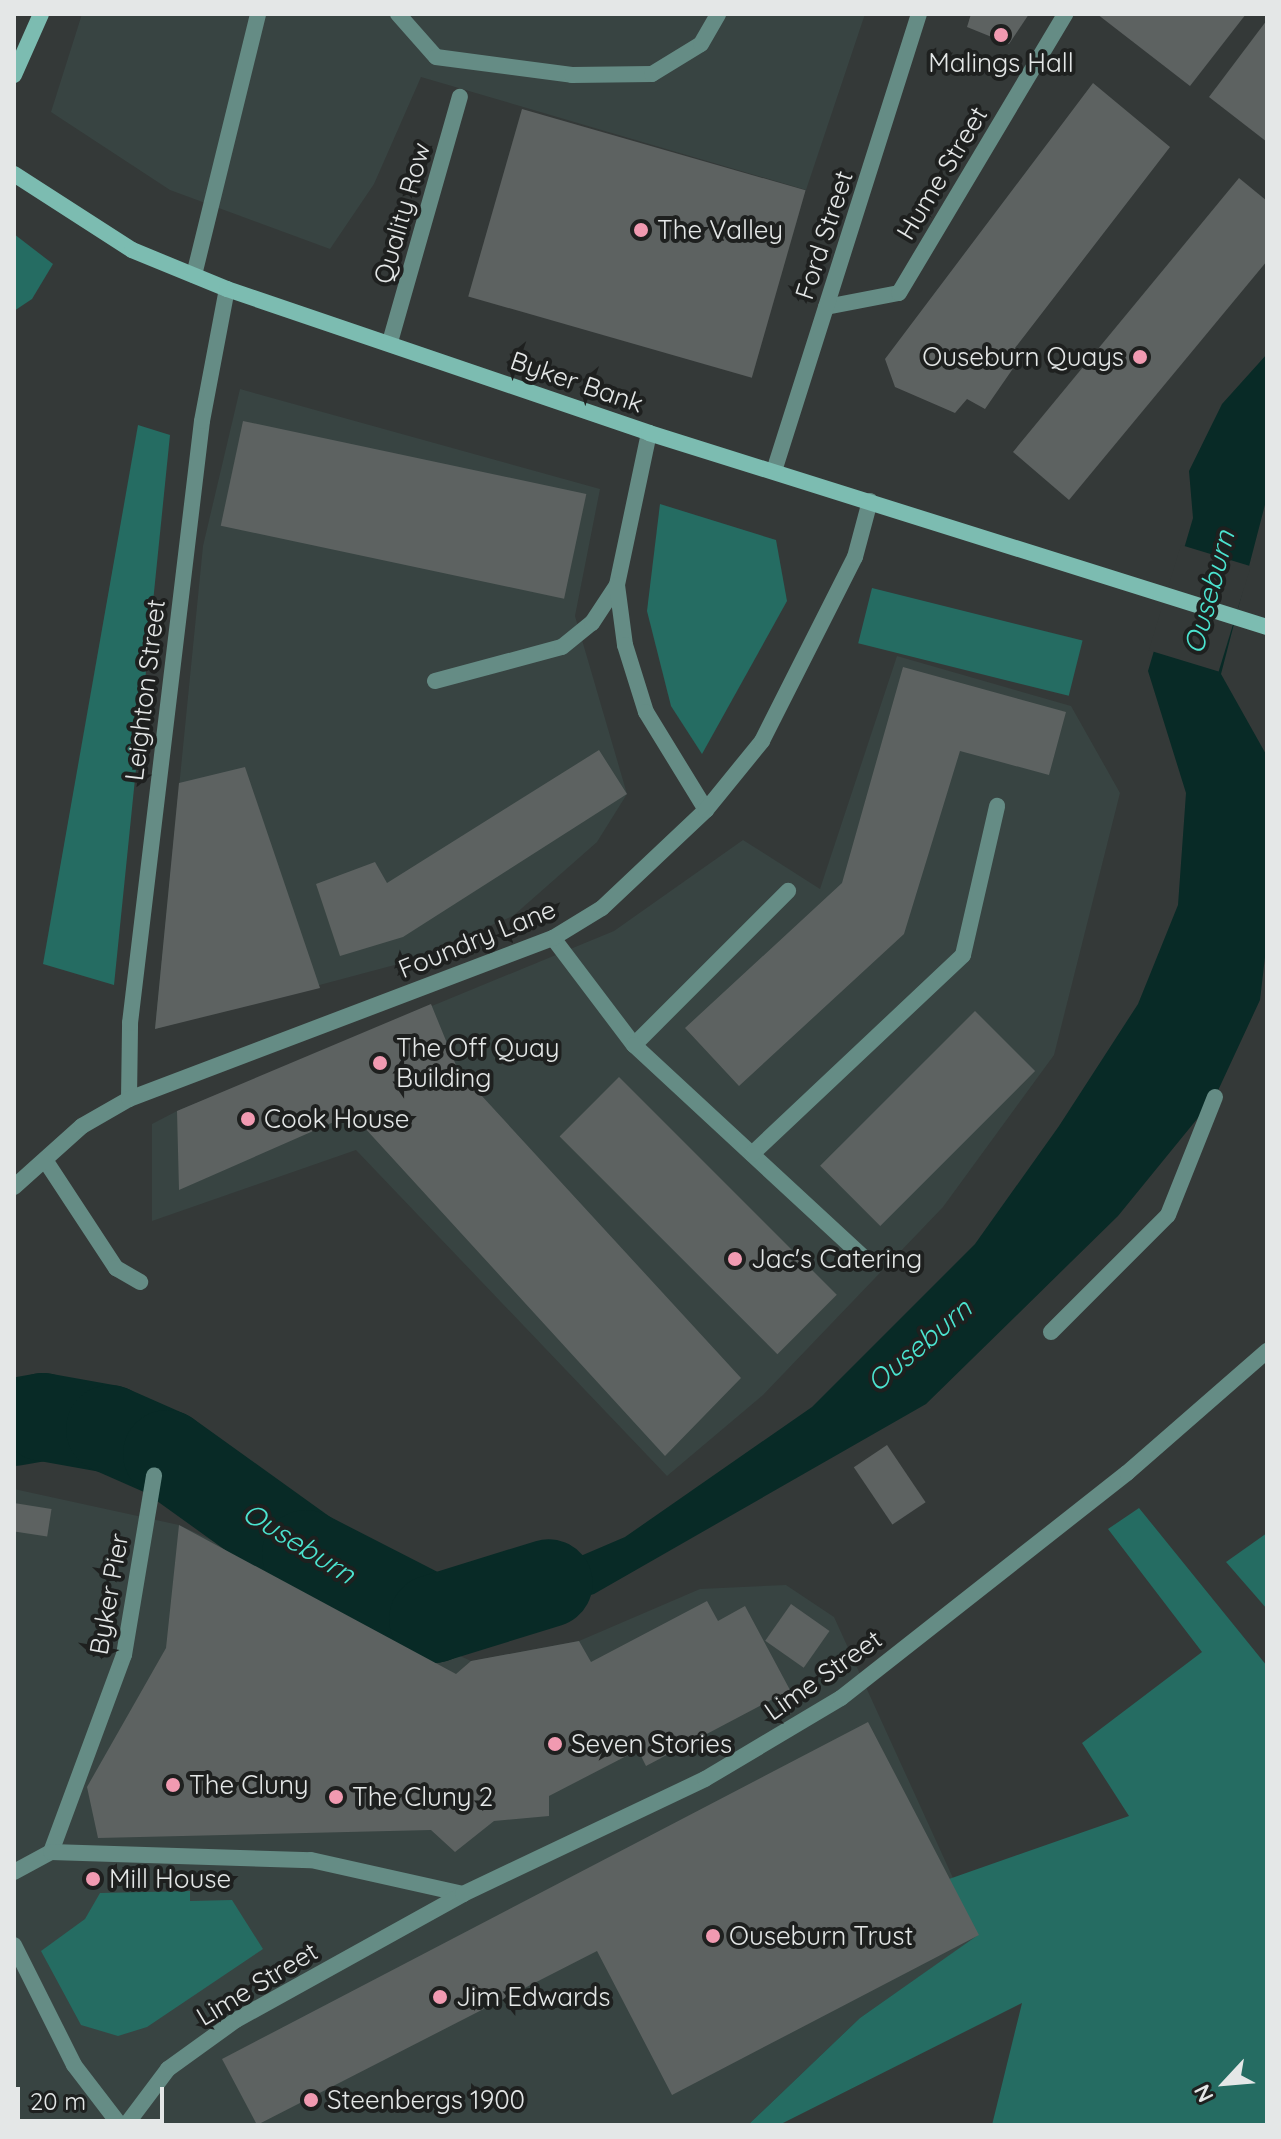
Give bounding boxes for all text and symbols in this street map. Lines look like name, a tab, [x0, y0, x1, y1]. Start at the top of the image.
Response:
marker: Malings Hall	[992, 26, 1010, 44]
place label: Malings Hall	[928, 47, 1074, 79]
street label: Hume Street	[890, 101, 994, 245]
street label: Quality Row	[367, 139, 437, 287]
street label: Ford Street	[789, 167, 859, 303]
place label: The Valley	[657, 214, 783, 246]
marker: The Valley	[632, 221, 650, 239]
place label: Ouseburn Quays	[922, 341, 1124, 373]
street label: Byker Bank	[506, 345, 648, 419]
marker: Ouseburn Quays	[1131, 348, 1149, 366]
water label: Ouseburn	[1176, 527, 1242, 657]
street label: Leighton Street	[118, 597, 172, 783]
street label: Foundry Lane	[394, 893, 560, 985]
place label: The Off Quay Building	[396, 1032, 559, 1094]
marker: The Off Quay Building	[371, 1054, 389, 1072]
place label: Cook House	[264, 1103, 409, 1135]
marker: Cook House	[239, 1110, 257, 1128]
place label: Jac's Catering	[751, 1243, 922, 1275]
marker: Jac's Catering	[726, 1250, 744, 1268]
water label: Ouseburn	[860, 1292, 978, 1398]
water label: Ouseburn	[237, 1495, 361, 1591]
street label: Byker Pier	[83, 1531, 135, 1657]
street label: Lime Street	[758, 1623, 888, 1727]
place label: Seven Stories	[571, 1728, 732, 1760]
marker: Seven Stories	[546, 1735, 564, 1753]
place label: The Cluny	[189, 1769, 309, 1801]
marker: The Cluny	[164, 1776, 182, 1794]
place label: The Cluny 2	[352, 1781, 493, 1813]
marker: The Cluny 2	[327, 1788, 345, 1806]
place label: Mill House	[109, 1863, 231, 1895]
marker: Mill House	[84, 1870, 102, 1888]
place label: Ouseburn Trust	[729, 1920, 913, 1952]
marker: Ouseburn Trust	[704, 1927, 722, 1945]
street label: Lime Street	[191, 1936, 323, 2032]
place label: Jim Edwards	[456, 1981, 610, 2013]
marker: Jim Edwards	[431, 1988, 449, 2006]
north arrow	[1185, 2043, 1265, 2123]
scale bar	[20, 2071, 168, 2121]
text: N	[1187, 2080, 1220, 2107]
place label: Steenbergs 1900	[327, 2084, 525, 2116]
text: 20 m	[30, 2086, 86, 2116]
marker: Steenbergs 1900	[302, 2091, 320, 2109]

